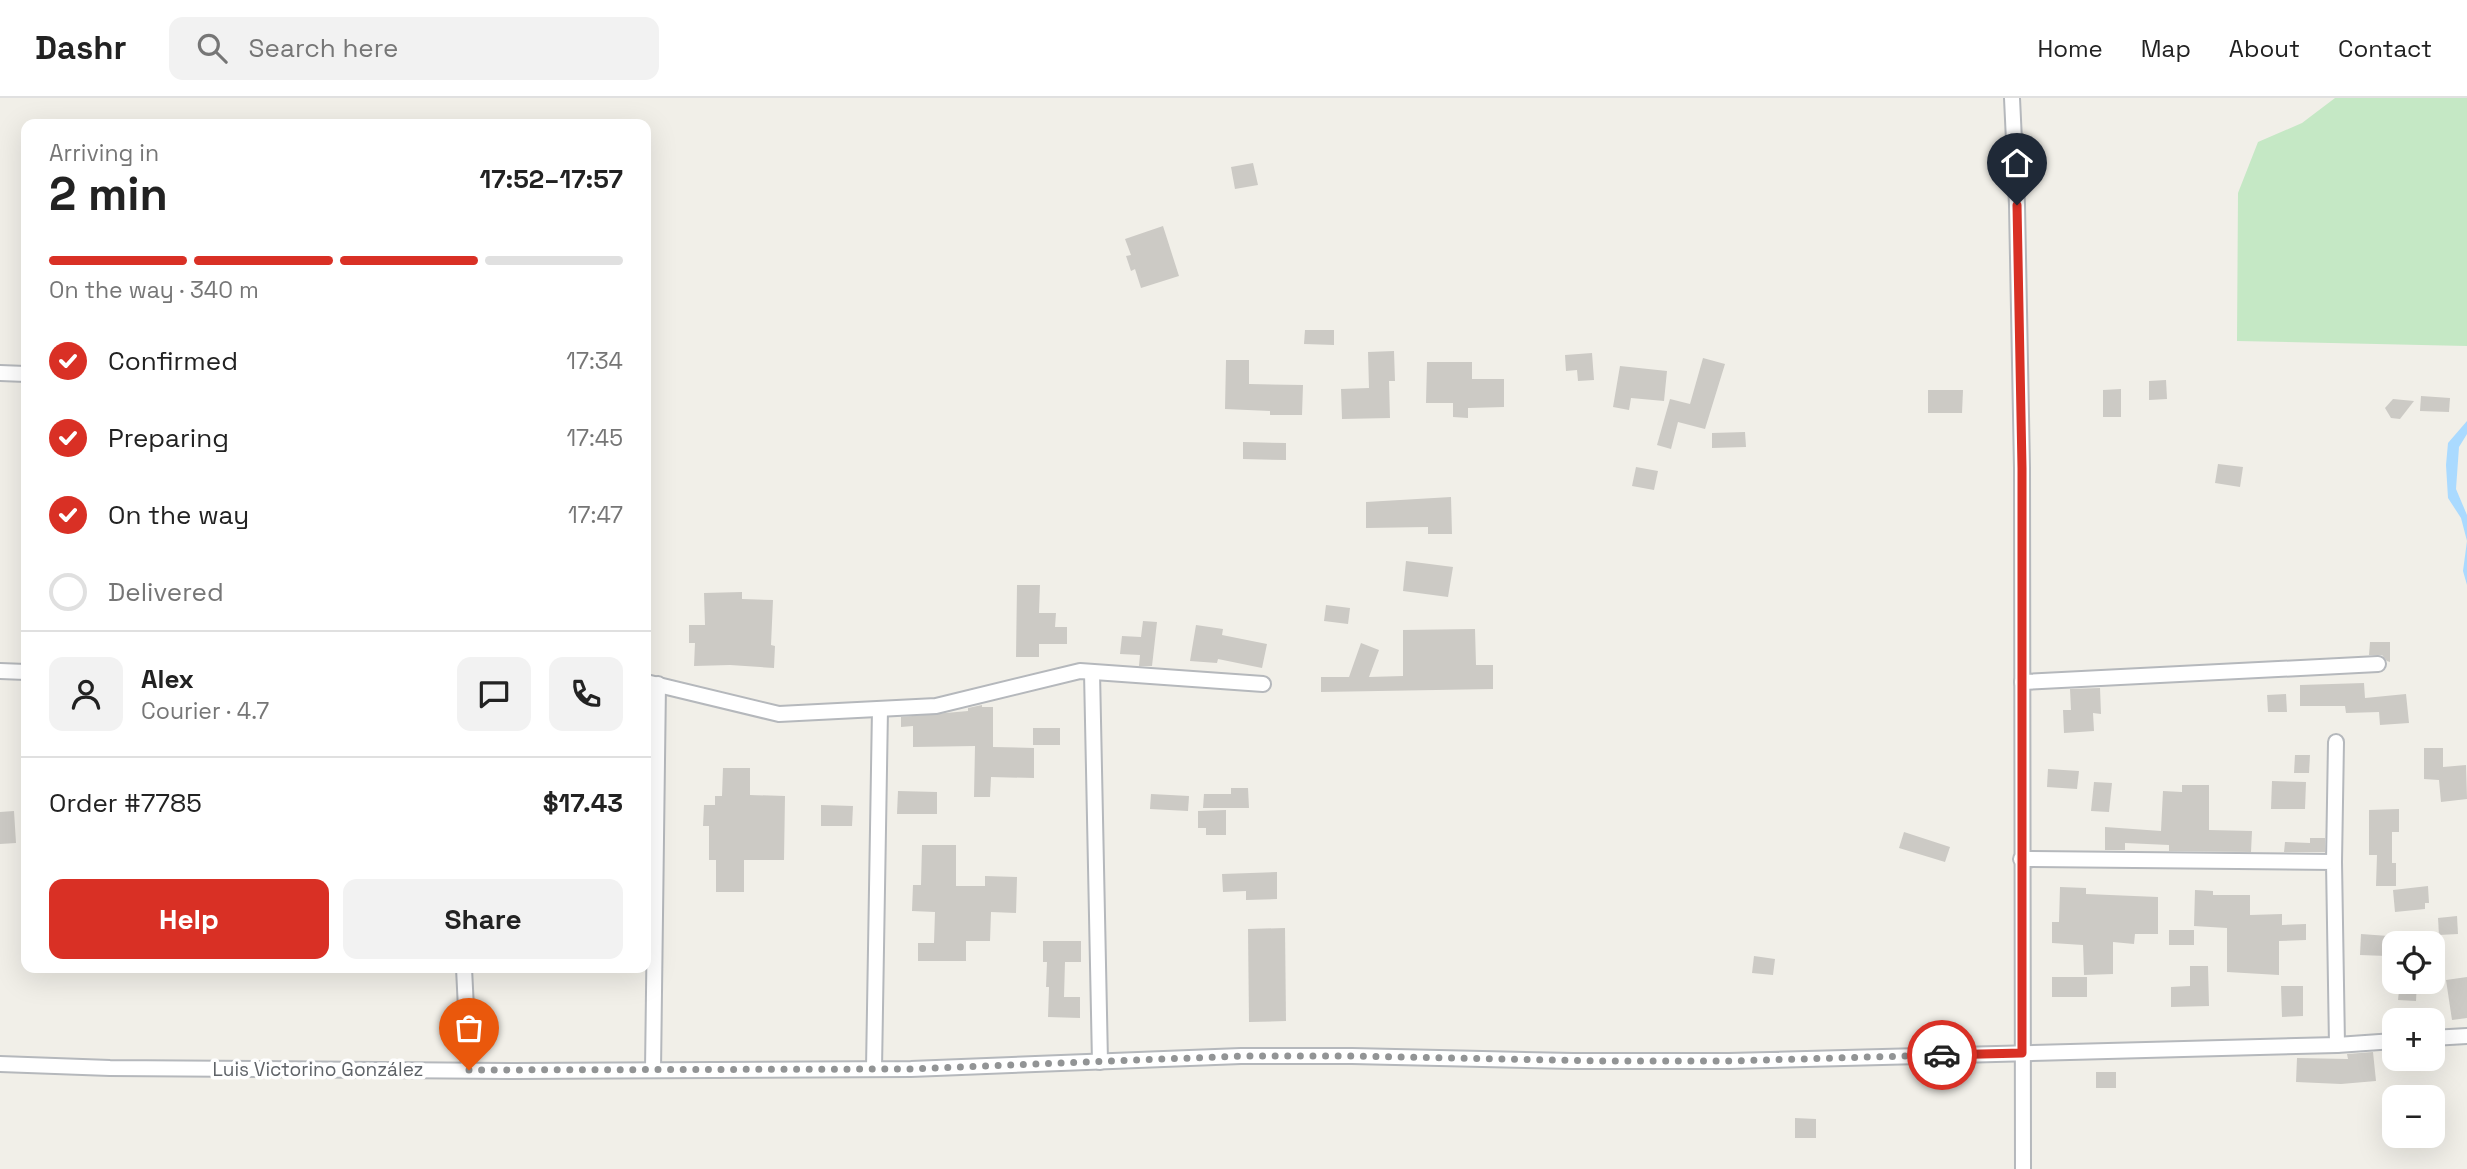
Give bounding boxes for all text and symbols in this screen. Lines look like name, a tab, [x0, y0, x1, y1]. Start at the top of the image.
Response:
search box	[169, 17, 659, 80]
text: Dashr	[35, 27, 127, 69]
icon: search	[193, 29, 231, 67]
text: Search here	[249, 31, 398, 65]
text: Home	[2037, 33, 2103, 64]
text: Map	[2141, 33, 2191, 64]
text: About	[2229, 33, 2300, 64]
text: Contact	[2338, 33, 2432, 64]
pin	[1987, 133, 2047, 205]
text: Arriving in	[49, 138, 159, 168]
icon: home	[1998, 144, 2036, 182]
text: 17:52–17:57	[479, 162, 623, 196]
text: 2 min	[49, 165, 168, 223]
text: On the way · 340 m	[49, 275, 259, 305]
icon: check	[49, 342, 87, 380]
text: Confirmed	[108, 344, 238, 378]
text: 17:34	[566, 346, 623, 376]
icon: check	[49, 419, 87, 457]
text: Preparing	[108, 421, 229, 455]
text: 17:45	[566, 423, 623, 453]
icon: check	[49, 496, 87, 534]
text: On the way	[108, 498, 249, 532]
text: 17:47	[568, 500, 623, 530]
text: Delivered	[108, 575, 224, 609]
button: person	[49, 657, 123, 731]
button: chat	[457, 657, 531, 731]
button: phone	[549, 657, 623, 731]
text: Alex	[141, 662, 194, 696]
text: Courier · 4.7	[141, 696, 269, 726]
text: Order #7785	[49, 786, 202, 820]
text: $17.43	[543, 786, 623, 820]
button: Help	[49, 879, 329, 959]
button: Share	[343, 879, 623, 959]
map controls	[2382, 931, 2445, 1148]
button: locate	[2382, 931, 2445, 994]
pin	[439, 998, 499, 1070]
button: +	[2382, 1008, 2445, 1071]
icon: bag	[450, 1009, 488, 1047]
courier	[1907, 1020, 1977, 1090]
icon: car	[1923, 1036, 1961, 1074]
street label: Luis Victorino González	[212, 1057, 424, 1082]
button: −	[2382, 1085, 2445, 1148]

